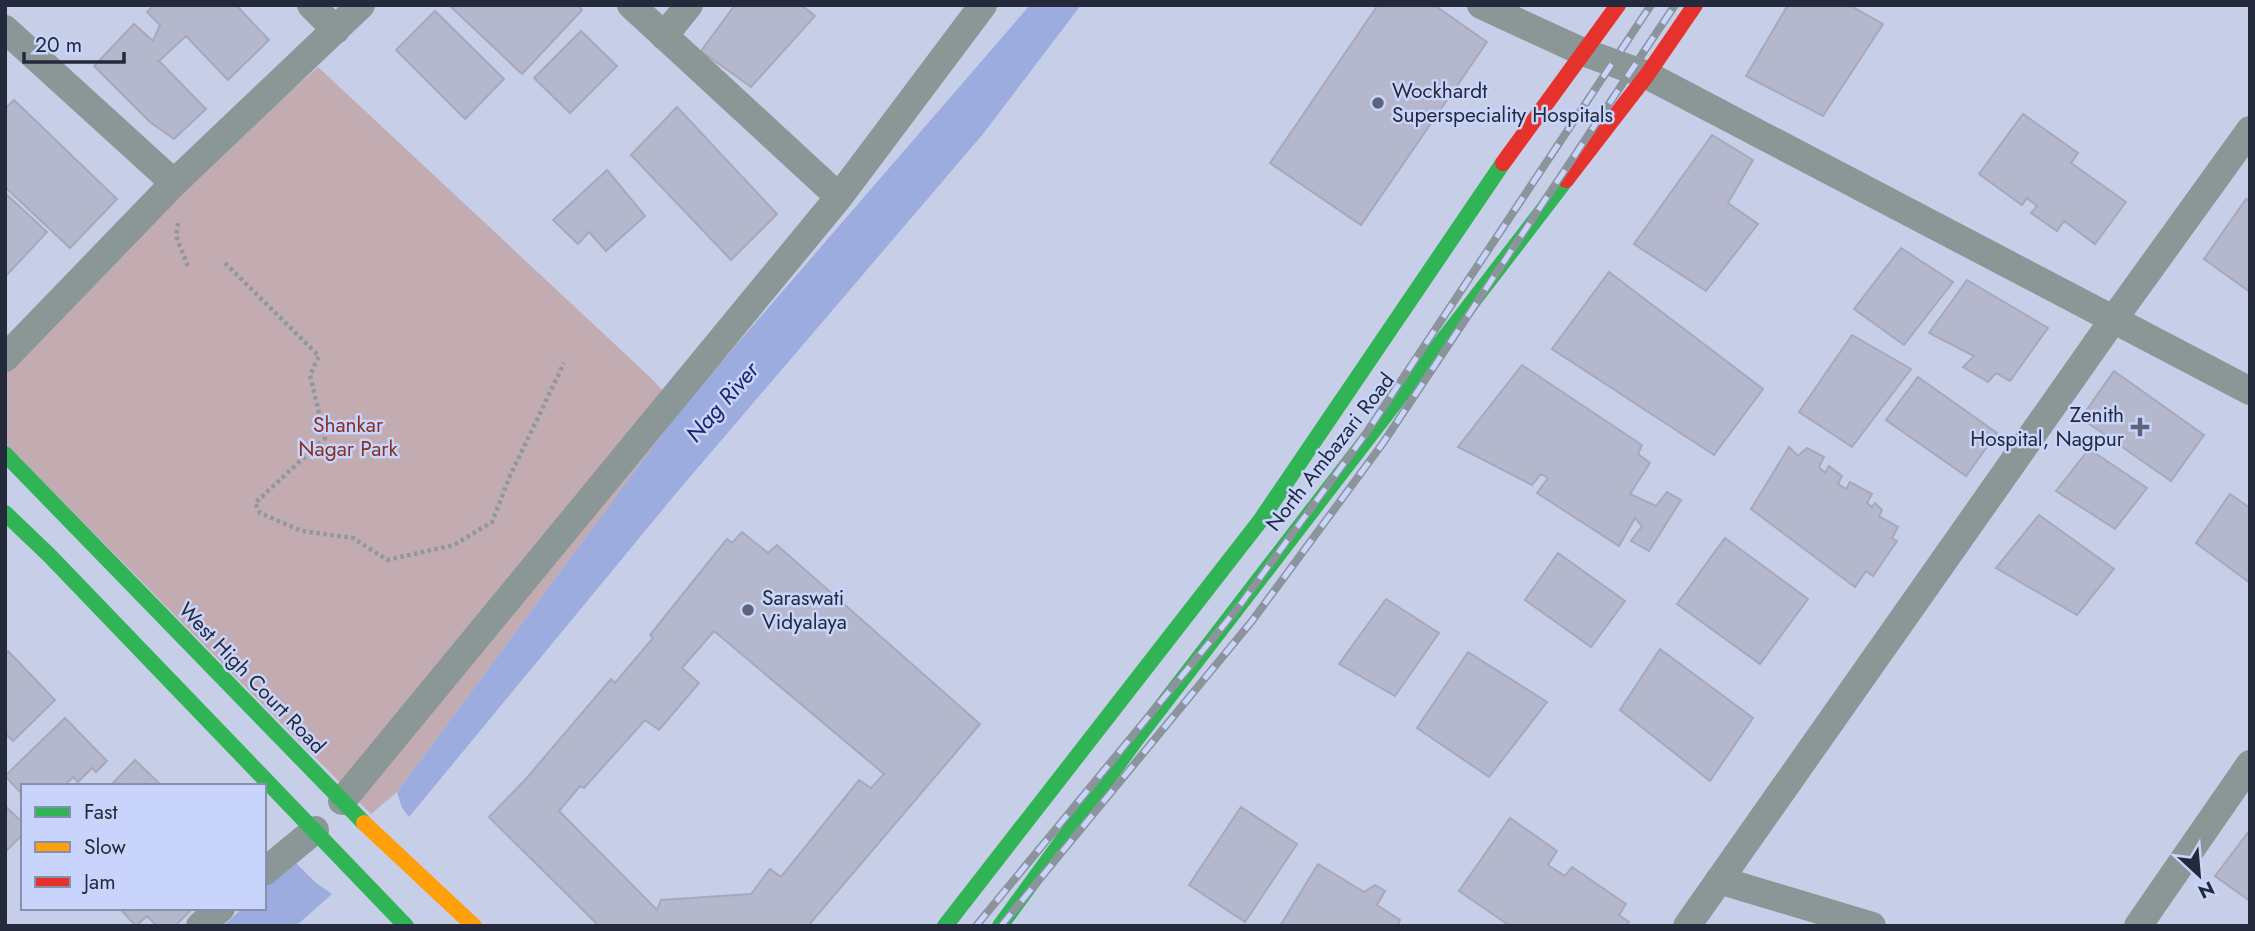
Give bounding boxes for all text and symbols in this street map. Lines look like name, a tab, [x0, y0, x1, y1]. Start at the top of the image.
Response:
scale bar	[24, 21, 124, 65]
text: 20 m	[35, 30, 82, 60]
place label: Wockhardt Superspeciality Hospitals	[1392, 76, 1613, 130]
marker: Wockhardt Superspeciality Hospitals	[1370, 95, 1386, 111]
water label: Nag River	[677, 353, 767, 450]
street label: North Ambazari Road	[1259, 366, 1401, 538]
place label: Zenith Hospital, Nagpur	[1970, 400, 2125, 454]
park label: Shankar Nagar Park	[298, 410, 398, 464]
marker: Zenith Hospital, Nagpur	[2130, 417, 2150, 437]
place label: Saraswati Vidyalaya	[762, 583, 847, 637]
street label: West High Court Road	[172, 596, 332, 760]
marker: Saraswati Vidyalaya	[740, 602, 756, 618]
legend	[21, 784, 266, 910]
text: Fast	[84, 797, 117, 827]
text: Slow	[84, 832, 126, 862]
north arrow	[2164, 840, 2234, 910]
text: Jam	[81, 867, 116, 897]
text: N	[2194, 874, 2219, 905]

